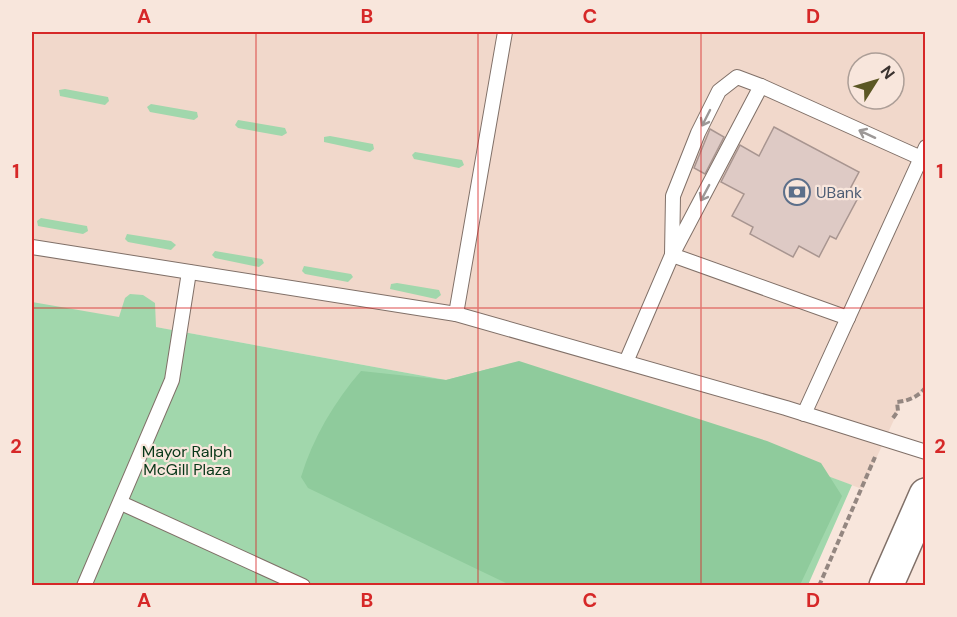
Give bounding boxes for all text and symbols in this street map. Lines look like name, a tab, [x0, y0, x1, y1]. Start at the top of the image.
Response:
text: A	[137, 3, 151, 29]
text: B	[361, 3, 373, 29]
text: C	[583, 3, 597, 29]
text: D	[806, 3, 820, 29]
north arrow	[846, 51, 906, 111]
text: N	[876, 61, 899, 83]
one-way arrow	[699, 108, 711, 126]
one-way arrow	[859, 127, 877, 139]
text: 1	[12, 158, 20, 184]
text: 1	[936, 158, 944, 184]
bank icon: UBank	[782, 177, 812, 207]
place label: UBank	[816, 182, 862, 203]
one-way arrow	[699, 184, 711, 201]
text: 2	[10, 433, 22, 459]
text: 2	[934, 433, 946, 459]
park label: Mayor Ralph McGill Plaza	[142, 441, 232, 480]
text: A	[137, 587, 151, 613]
text: B	[361, 587, 373, 613]
text: C	[583, 587, 597, 613]
text: D	[806, 587, 820, 613]

